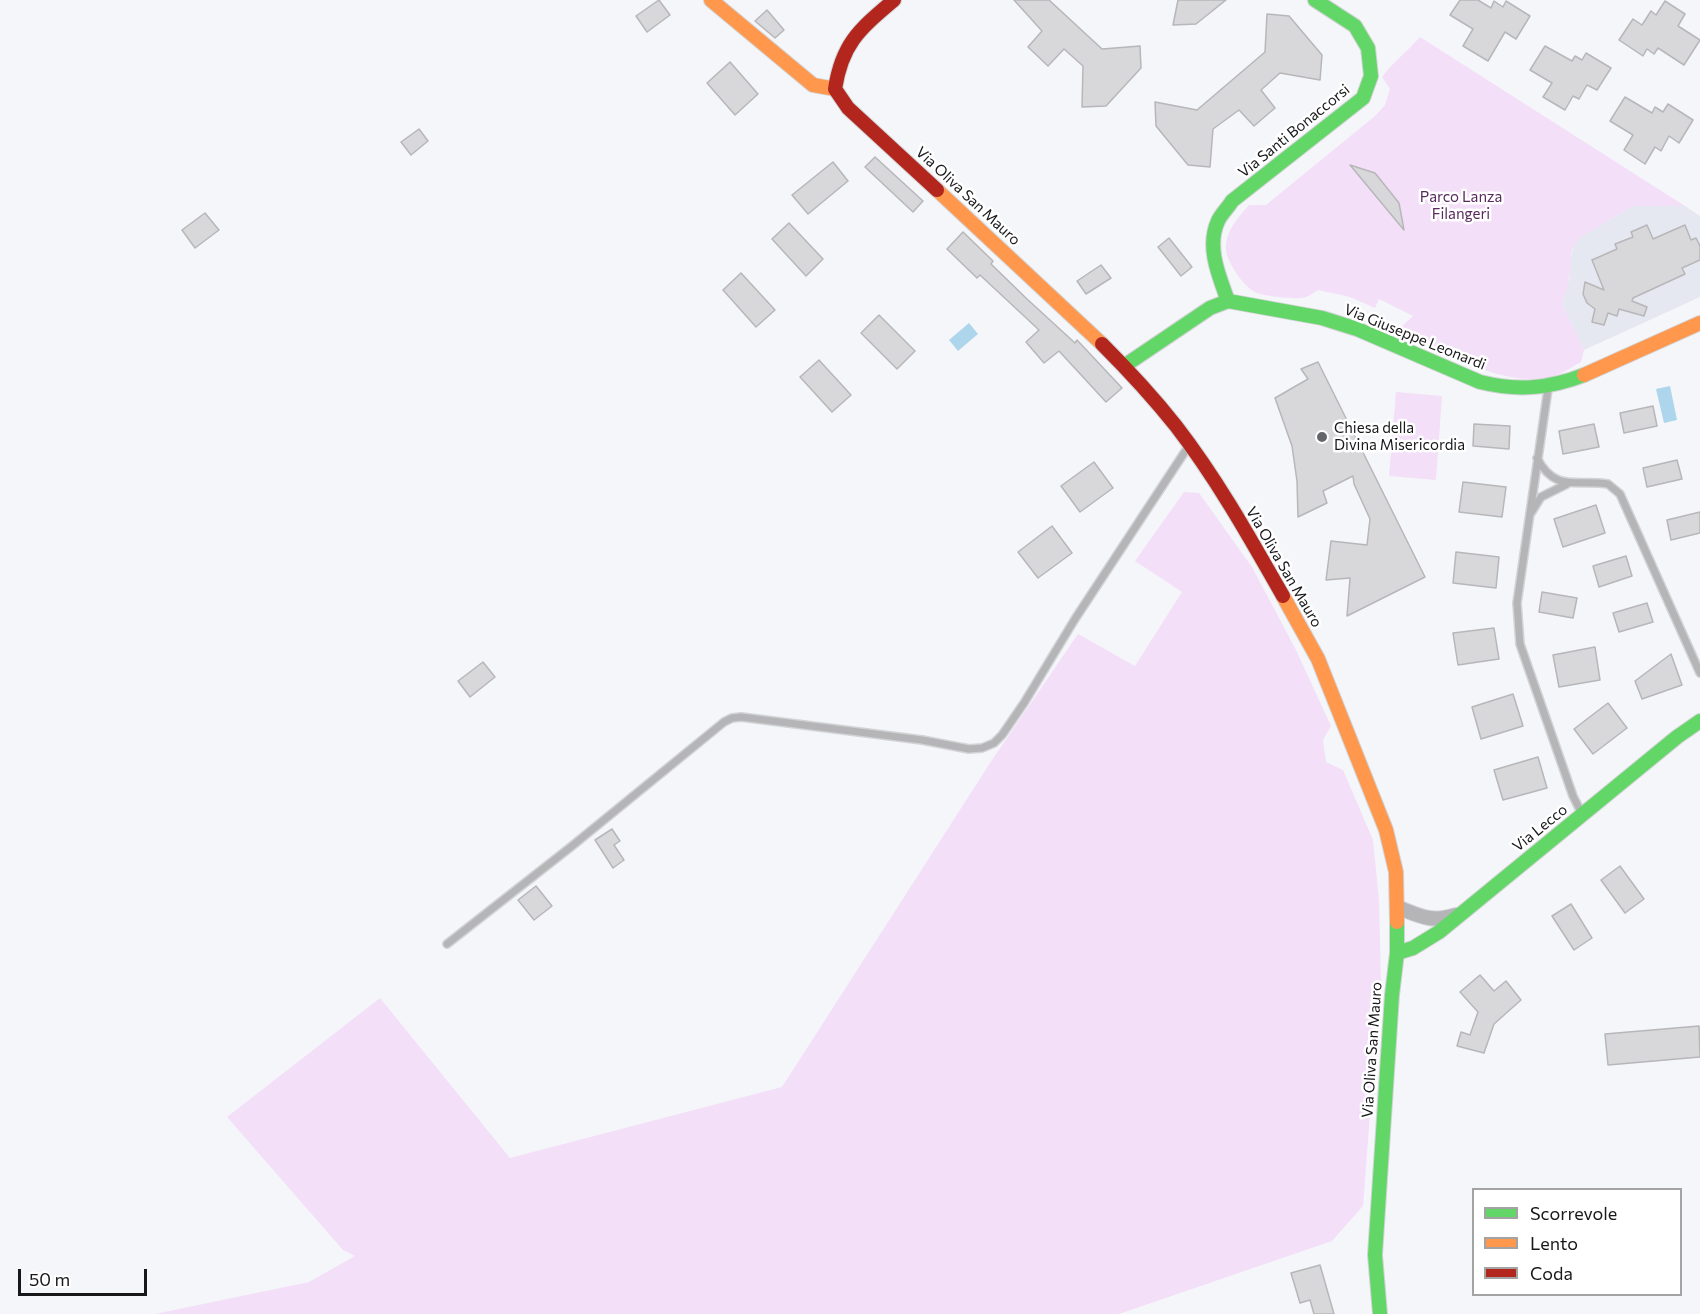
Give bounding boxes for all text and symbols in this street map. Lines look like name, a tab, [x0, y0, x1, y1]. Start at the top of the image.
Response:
street label: Via Santi Bonaccorsi	[1235, 80, 1353, 182]
street label: Via Oliva San Mauro	[912, 143, 1024, 249]
park label: Parco Lanza Filangeri	[1420, 188, 1502, 223]
street label: Via Giuseppe Leonardi	[1341, 300, 1489, 374]
place label: Chiesa della Divina Misericordia	[1334, 419, 1465, 454]
marker: Chiesa della Divina Misericordia	[1315, 430, 1329, 444]
street label: Via Oliva San Mauro	[1242, 503, 1326, 631]
street label: Via Lecco	[1509, 801, 1571, 855]
street label: Via Oliva San Mauro	[1358, 981, 1386, 1119]
legend	[1472, 1188, 1682, 1296]
text: Scorrevole	[1530, 1202, 1617, 1224]
text: Lento	[1530, 1232, 1578, 1254]
scale bar	[21, 1257, 150, 1295]
text: Coda	[1530, 1262, 1573, 1284]
text: 50 m	[29, 1268, 70, 1290]

